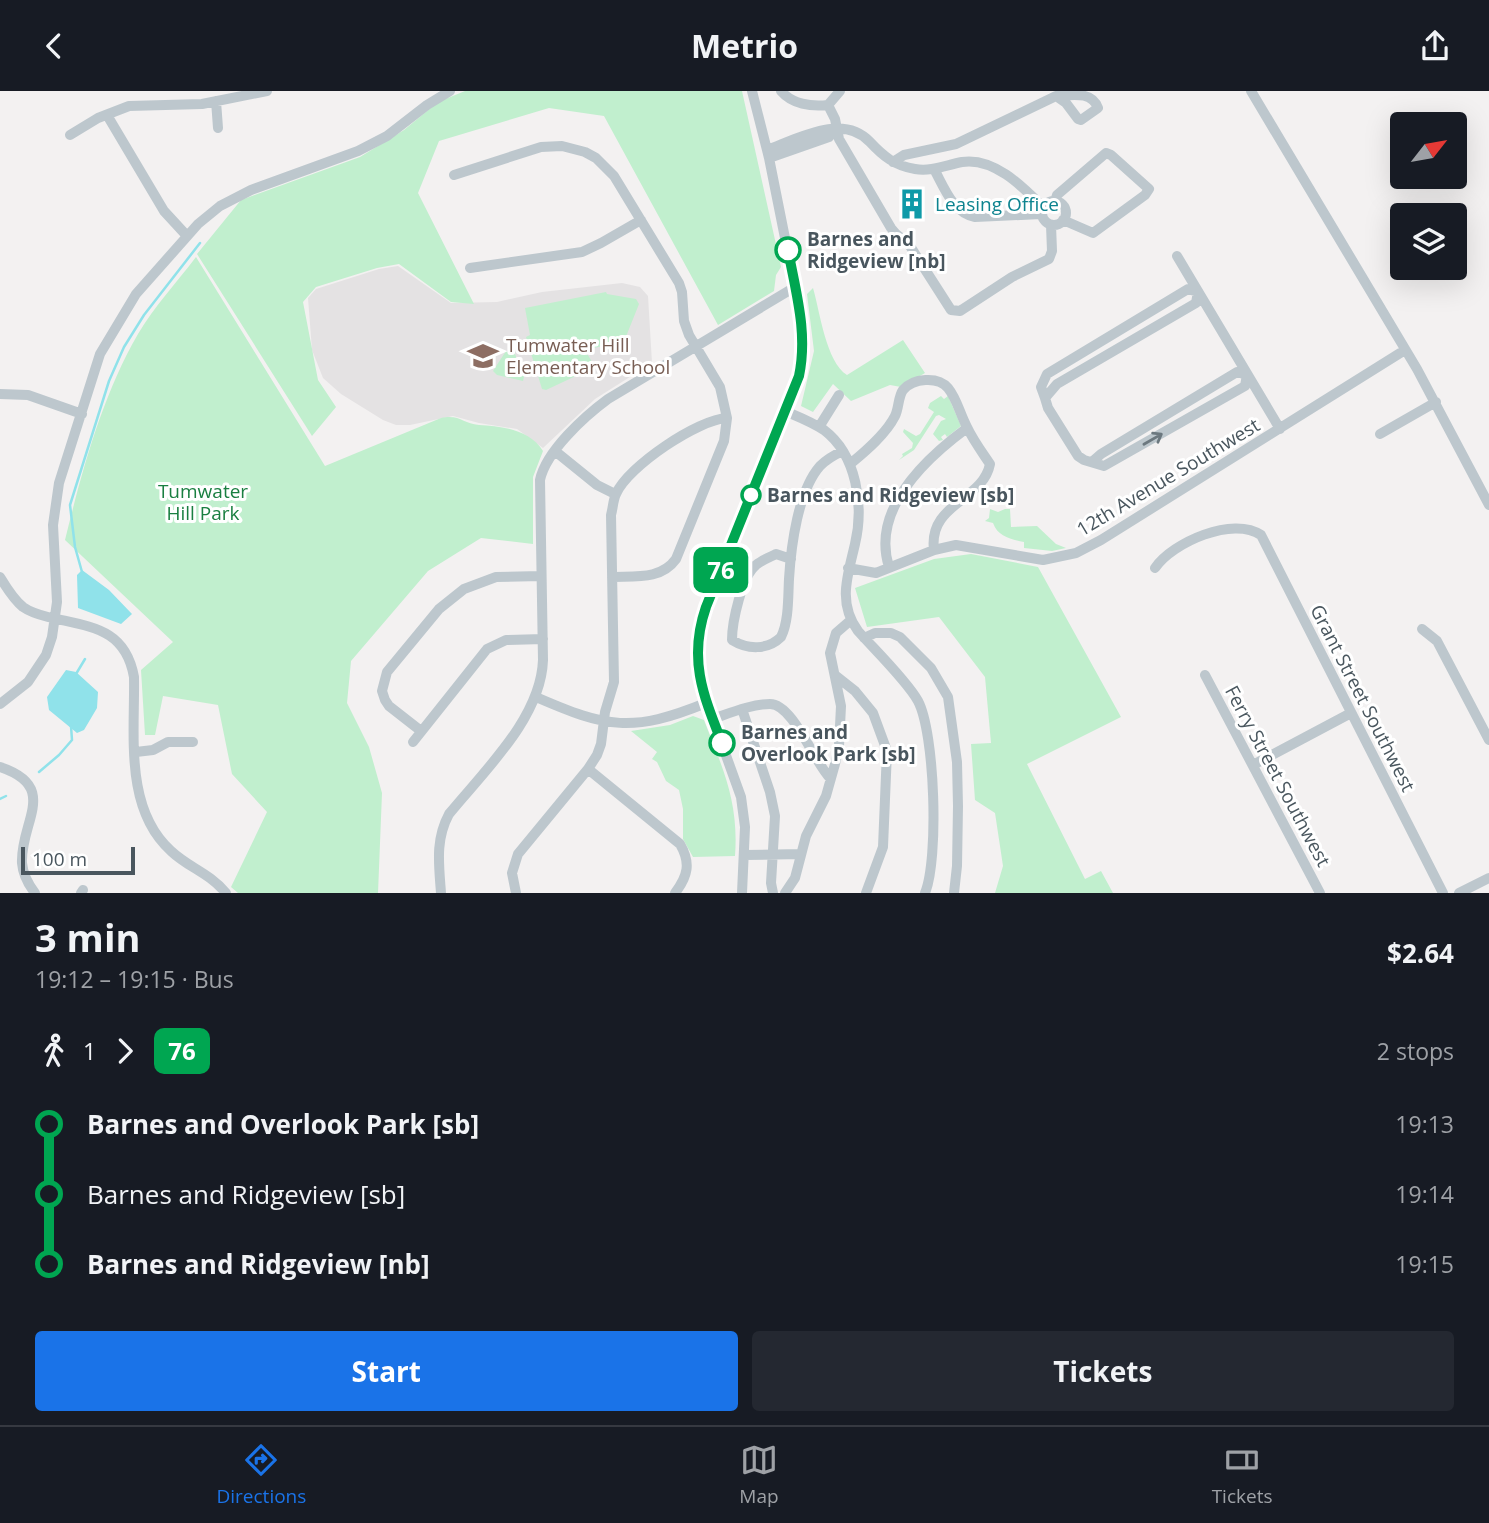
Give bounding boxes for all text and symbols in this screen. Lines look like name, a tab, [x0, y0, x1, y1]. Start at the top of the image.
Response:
text: Metrio	[691, 24, 798, 67]
icon: back	[35, 27, 73, 65]
icon: share	[1416, 27, 1454, 65]
north arrow	[1390, 112, 1466, 189]
map controls	[1390, 112, 1467, 280]
building icon: Leasing Office	[895, 187, 929, 221]
place label: Leasing Office	[935, 191, 1059, 217]
button: layers	[1390, 203, 1467, 280]
place label: Barnes and Ridgeview [nb]	[807, 226, 945, 274]
marker: Barnes and Ridgeview [nb]	[775, 237, 801, 263]
place label: Tumwater Hill Elementary School	[506, 332, 670, 380]
school or university icon: Tumwater Hill Elementary School	[466, 339, 500, 373]
street label: 12th Avenue Southwest	[1072, 412, 1265, 542]
one-way arrow	[1143, 432, 1163, 446]
park label: Tumwater Hill Park	[158, 478, 248, 526]
place label: Barnes and Ridgeview [sb]	[767, 482, 1014, 508]
marker: Barnes and Ridgeview [sb]	[741, 485, 761, 505]
line badge: 76	[690, 547, 752, 593]
text: 76	[707, 553, 735, 586]
street label: Grant Street Southwest	[1305, 600, 1422, 796]
street label: Ferry Street Southwest	[1219, 681, 1337, 871]
place label: Barnes and Overlook Park [sb]	[741, 719, 916, 767]
marker: Barnes and Overlook Park [sb]	[709, 730, 735, 756]
scale bar	[21, 844, 135, 876]
text: 100 m	[32, 846, 87, 872]
text: 3 min	[35, 911, 140, 963]
text: $2.64	[1387, 935, 1454, 971]
text: 19:12 – 19:15 · Bus	[35, 963, 234, 995]
icon: walk	[35, 1032, 73, 1070]
icon: forward	[106, 1032, 144, 1070]
text: 76	[168, 1034, 196, 1067]
text: 1	[83, 1035, 96, 1067]
text: 2 stops	[1377, 1035, 1454, 1067]
text: Barnes and Overlook Park [sb]	[87, 1106, 479, 1142]
text: 19:13	[1395, 1108, 1454, 1140]
text: Barnes and Ridgeview [sb]	[87, 1176, 405, 1212]
text: 19:14	[1395, 1178, 1454, 1210]
text: Barnes and Ridgeview [nb]	[87, 1246, 430, 1282]
text: 19:15	[1395, 1248, 1454, 1280]
button: Start	[35, 1331, 738, 1411]
button: Tickets	[752, 1331, 1454, 1411]
tab: Directions	[217, 1441, 306, 1509]
tab: Map	[739, 1441, 779, 1509]
tab: Tickets	[1212, 1441, 1272, 1509]

